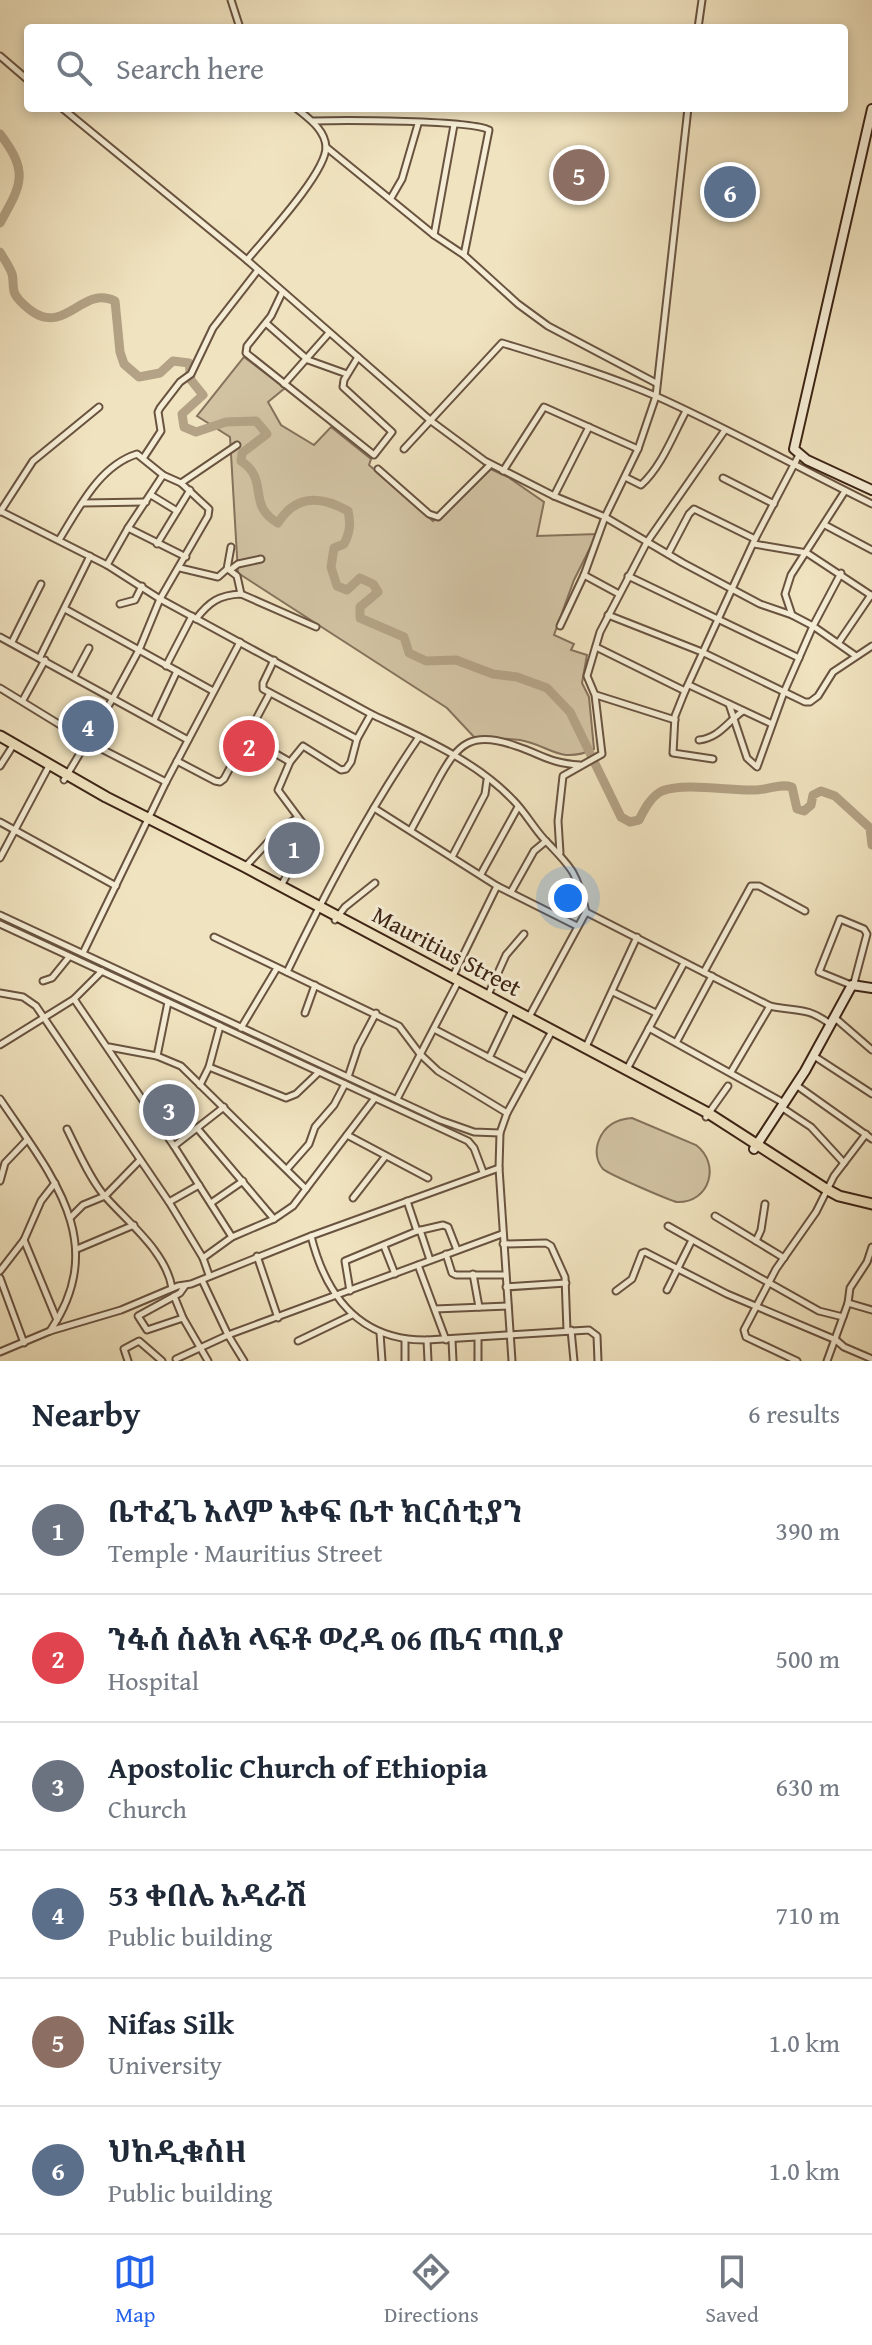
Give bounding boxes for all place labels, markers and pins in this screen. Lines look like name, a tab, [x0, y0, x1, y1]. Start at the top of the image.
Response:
pin: 5	[553, 145, 605, 205]
pin: 6	[704, 162, 756, 222]
pin: 4	[62, 696, 114, 756]
pin: 2	[223, 716, 275, 776]
pin: 1	[268, 818, 320, 878]
pin: 3	[143, 1080, 195, 1140]

